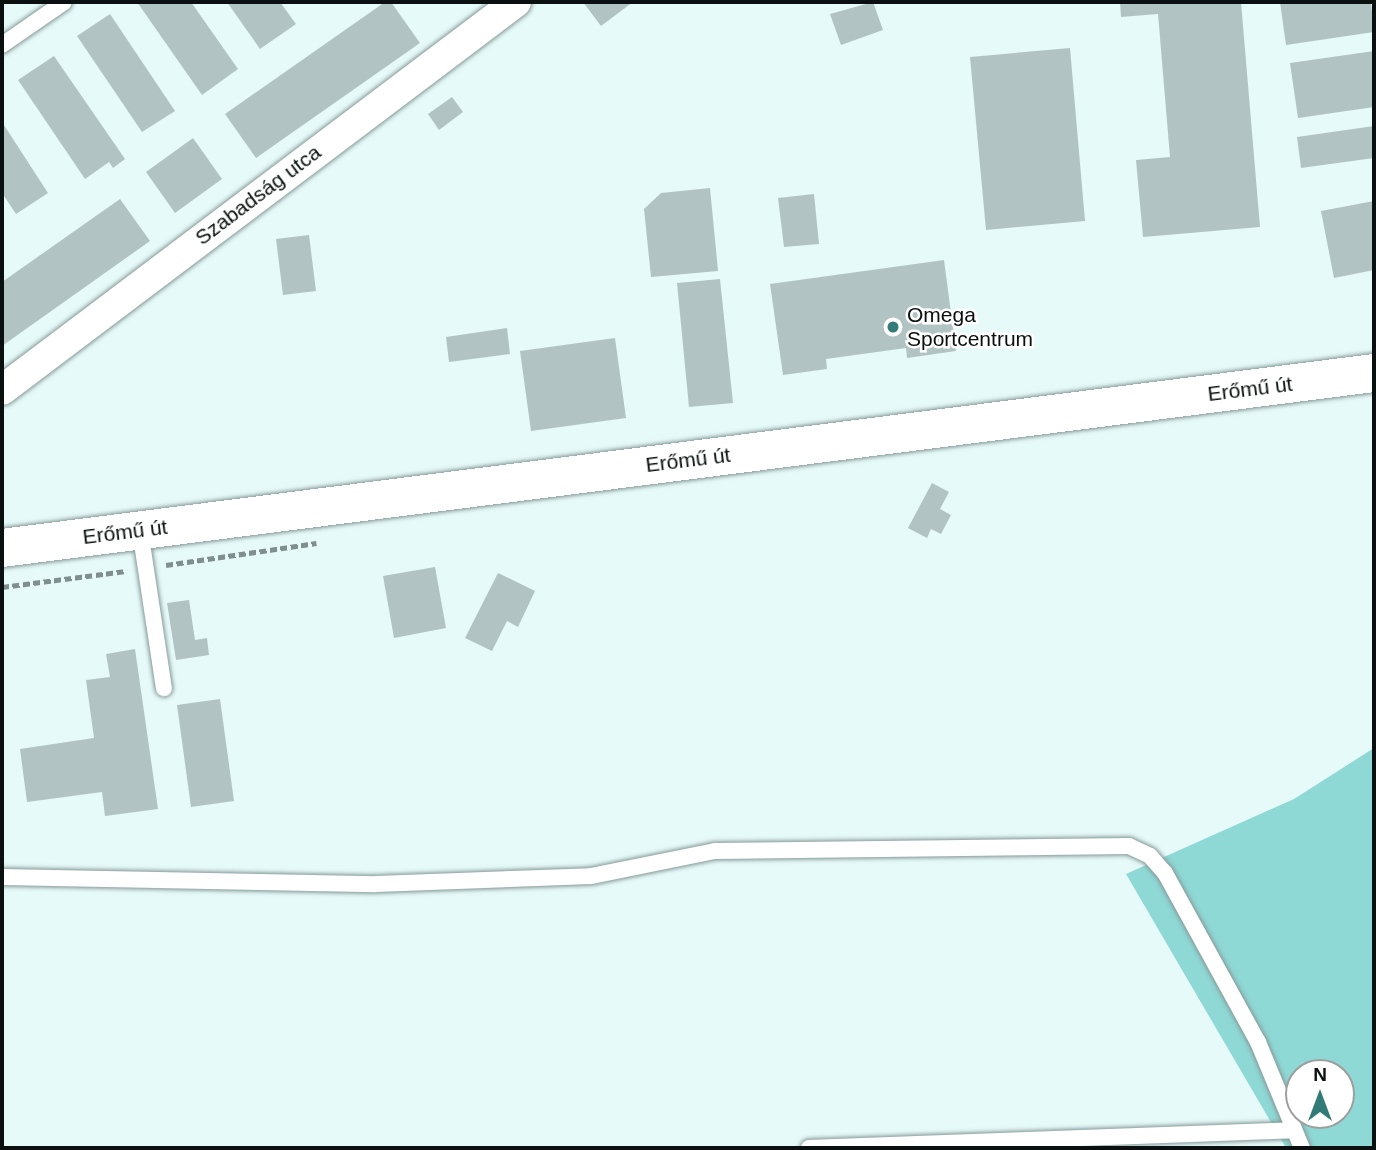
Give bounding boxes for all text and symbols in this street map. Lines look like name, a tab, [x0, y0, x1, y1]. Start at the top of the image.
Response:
street label: Szabadság utca	[190, 140, 326, 250]
place label: Omega Sportcentrum	[907, 302, 1033, 352]
marker: Omega Sportcentrum	[885, 319, 901, 335]
street label: Erőmű út	[1206, 371, 1294, 407]
street label: Erőmű út	[644, 442, 732, 478]
street label: Erőmű út	[81, 514, 169, 550]
north arrow	[1285, 1059, 1355, 1129]
text: N	[1313, 1064, 1327, 1085]

